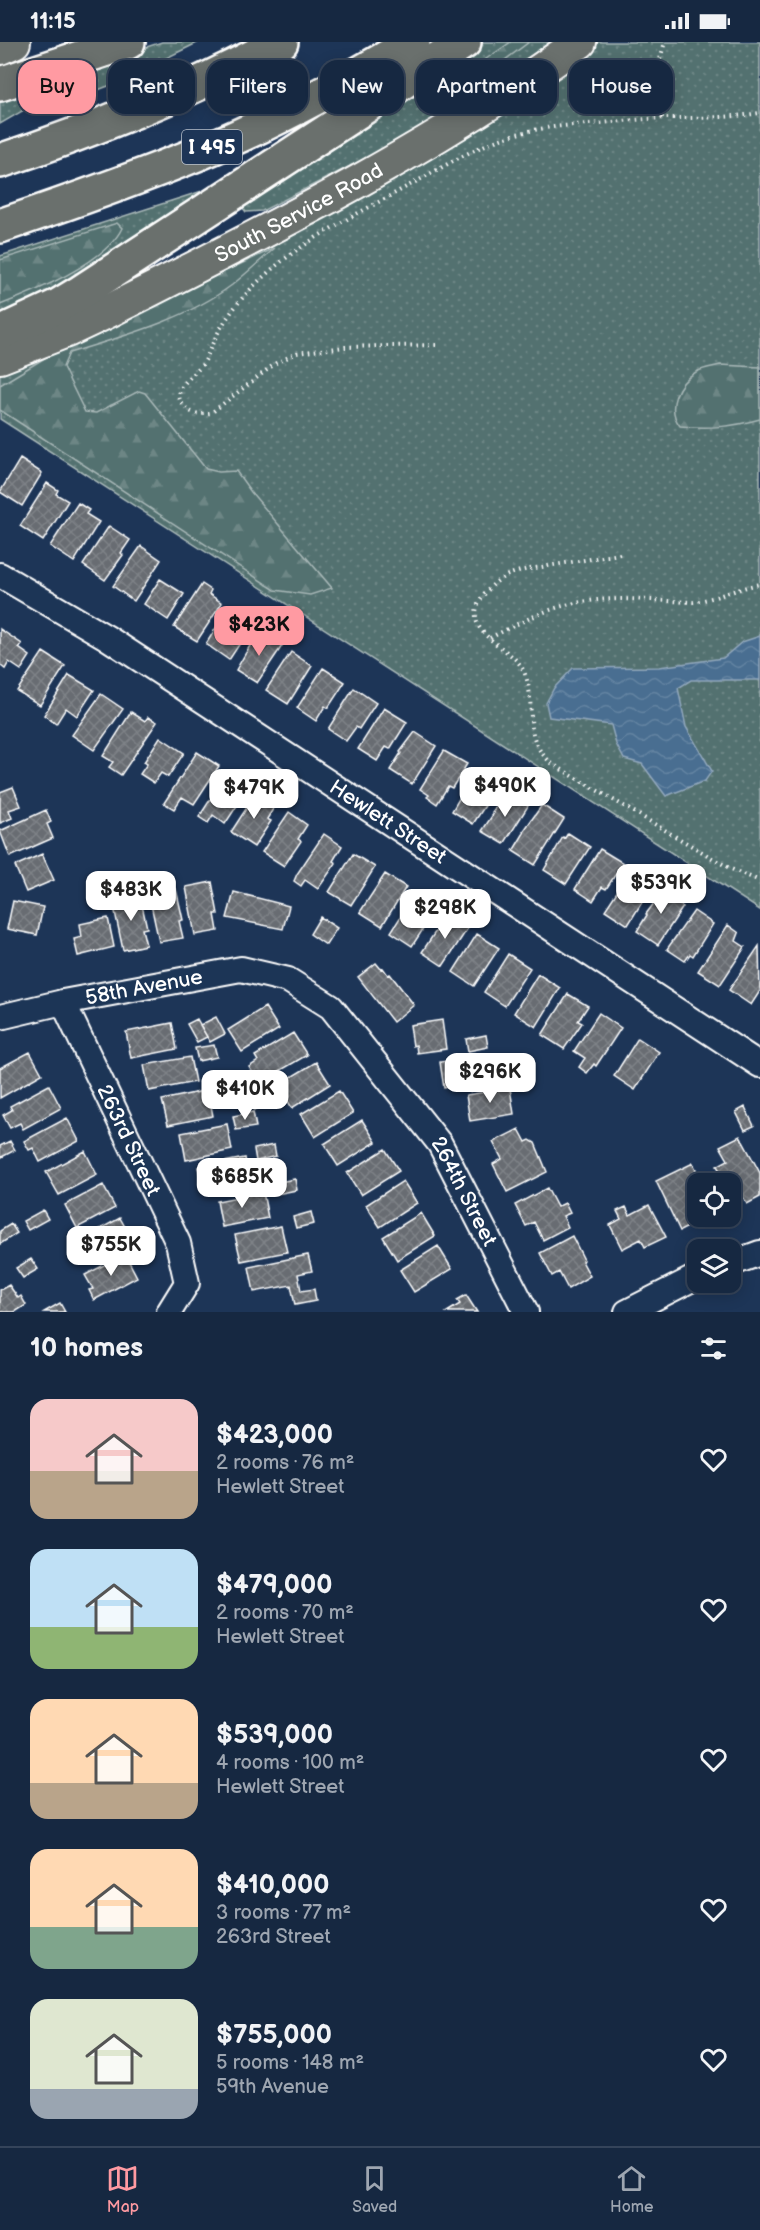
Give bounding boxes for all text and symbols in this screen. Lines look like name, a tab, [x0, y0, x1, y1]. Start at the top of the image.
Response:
text: 11:15	[30, 8, 76, 35]
chip: Buy	[18, 60, 96, 114]
chip: Rent	[108, 60, 195, 114]
chip: Filters	[207, 60, 308, 114]
chip: New	[320, 60, 404, 114]
chip: Apartment	[416, 60, 557, 114]
chip: House	[569, 60, 673, 114]
road number: I 495	[182, 130, 242, 164]
street label: South Service Road	[210, 158, 388, 268]
pin: $423K	[217, 606, 301, 657]
text: $423K	[228, 613, 290, 637]
pin: $490K	[463, 767, 547, 818]
pin: $479K	[212, 769, 296, 820]
text: $490K	[474, 774, 536, 798]
street label: Hewlett Street	[325, 775, 452, 870]
text: $479K	[223, 776, 285, 800]
pin: $539K	[619, 864, 703, 915]
pin: $483K	[89, 871, 173, 922]
text: $539K	[630, 871, 692, 895]
text: $483K	[100, 878, 162, 902]
pin: $298K	[403, 889, 487, 940]
text: $298K	[414, 896, 476, 920]
street label: 58th Avenue	[83, 964, 205, 1011]
pin: $296K	[448, 1053, 532, 1104]
text: $296K	[459, 1060, 521, 1084]
pin: $410K	[203, 1070, 287, 1121]
text: $410K	[215, 1077, 275, 1101]
street label: 263rd Street	[91, 1081, 166, 1200]
street label: 264th Street	[426, 1131, 502, 1251]
pin: $685K	[200, 1158, 284, 1209]
text: $685K	[211, 1165, 273, 1189]
map controls	[687, 1173, 741, 1293]
button: locate	[687, 1173, 741, 1227]
pin: $755K	[69, 1226, 153, 1277]
text: $755K	[81, 1233, 141, 1257]
button: layers	[687, 1239, 741, 1293]
icon: filters	[697, 1332, 730, 1365]
text: 10 homes	[30, 1333, 143, 1364]
text: $423,000	[216, 1420, 333, 1451]
icon: home	[78, 1423, 150, 1495]
icon: heart	[697, 1443, 730, 1476]
text: 2 rooms · 76 m²	[216, 1451, 354, 1475]
text: Hewlett Street	[216, 1475, 344, 1499]
text: $479,000	[216, 1570, 332, 1601]
icon: home	[78, 1573, 150, 1645]
icon: heart	[697, 1593, 730, 1626]
text: 2 rooms · 70 m²	[216, 1601, 354, 1625]
text: Hewlett Street	[216, 1625, 344, 1649]
text: $539,000	[216, 1720, 333, 1751]
icon: home	[78, 1723, 150, 1795]
icon: heart	[697, 1743, 730, 1776]
text: 4 rooms · 100 m²	[216, 1751, 364, 1775]
text: Hewlett Street	[216, 1775, 344, 1799]
text: $410,000	[216, 1870, 329, 1901]
icon: home	[78, 1873, 150, 1945]
icon: heart	[697, 1893, 730, 1926]
text: 3 rooms · 77 m²	[216, 1901, 351, 1925]
text: 263rd Street	[216, 1925, 331, 1949]
text: $755,000	[216, 2020, 332, 2051]
icon: home	[78, 2023, 150, 2095]
icon: heart	[697, 2043, 730, 2076]
text: 5 rooms · 148 m²	[216, 2051, 364, 2075]
text: 59th Avenue	[216, 2075, 329, 2099]
tab: Map	[106, 2162, 139, 2217]
tab: Saved	[352, 2162, 397, 2217]
tab: Home	[610, 2162, 654, 2217]

